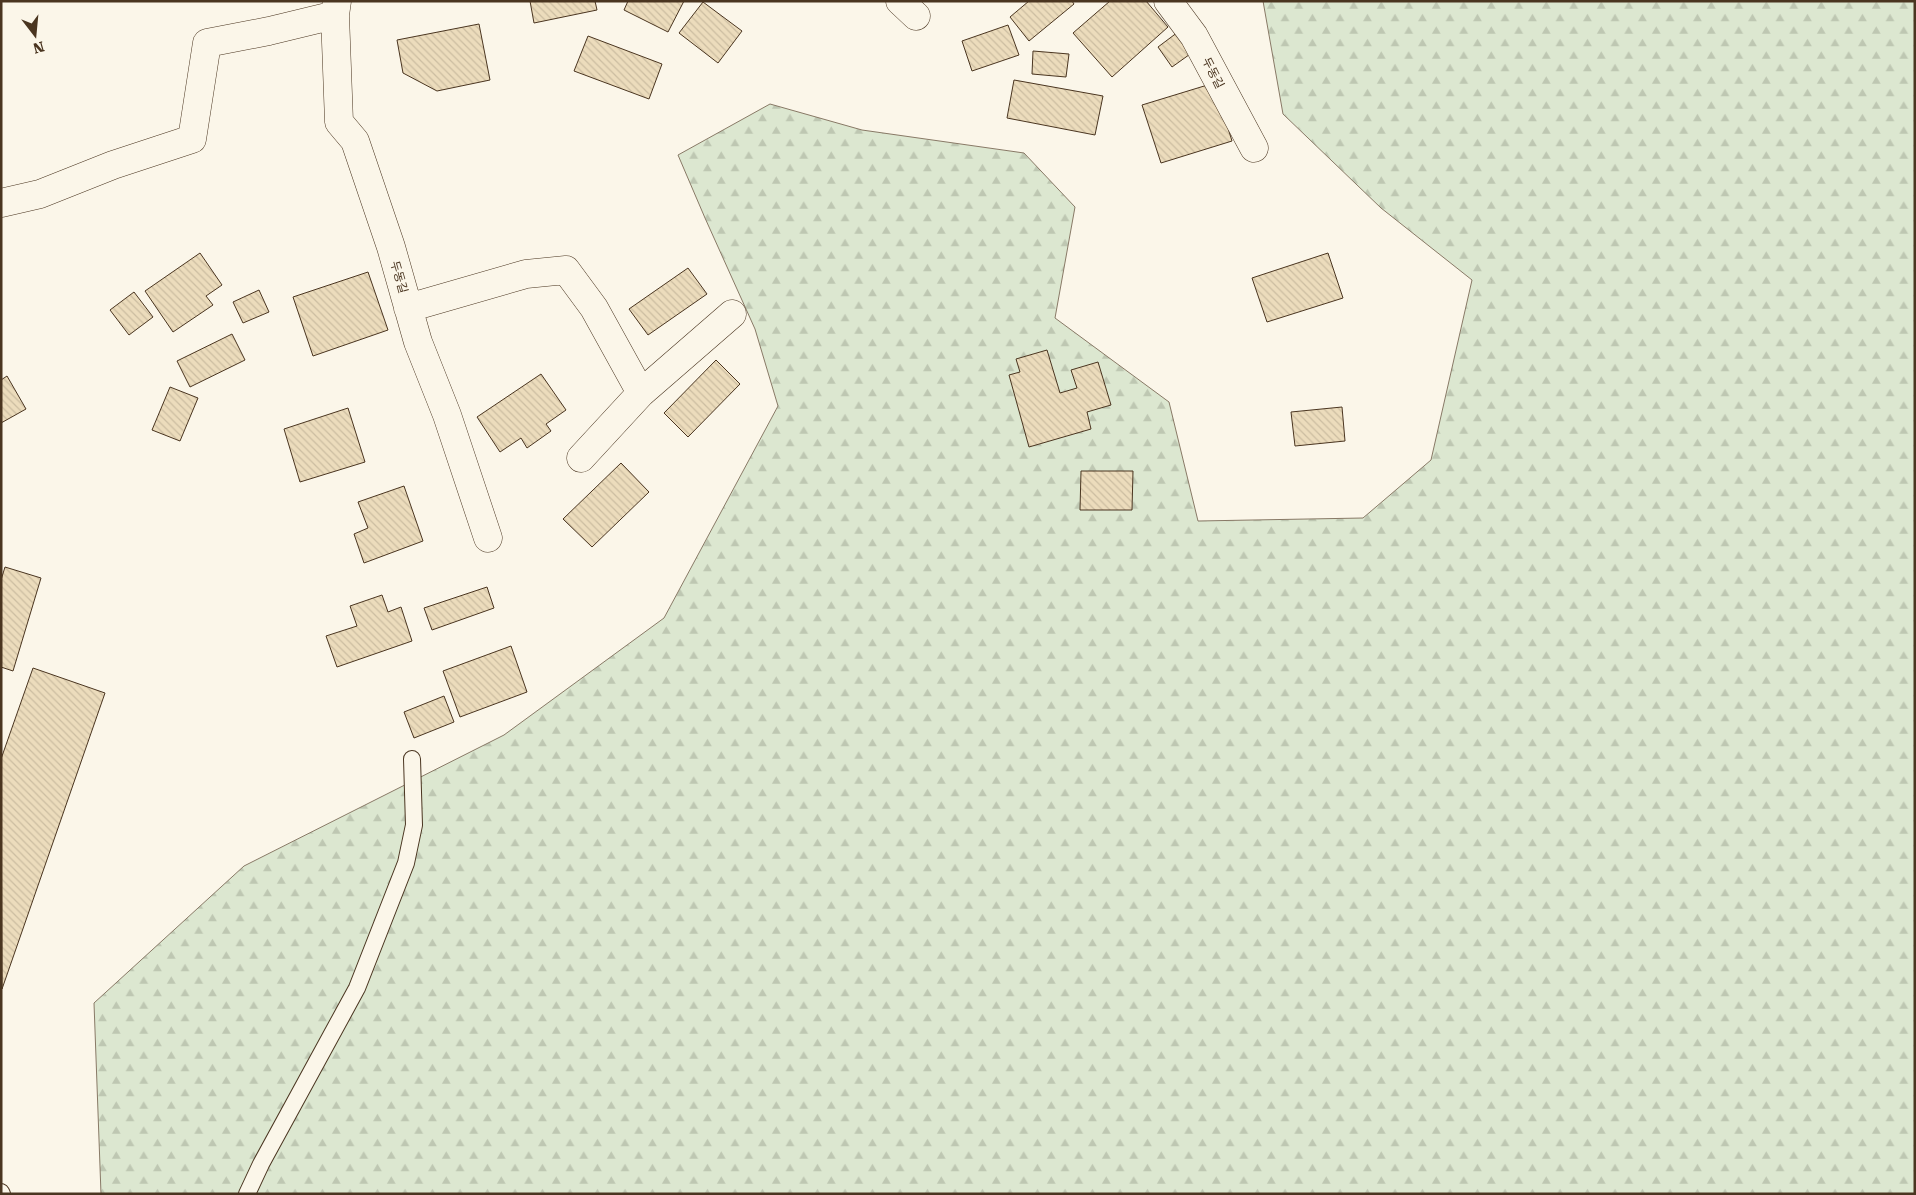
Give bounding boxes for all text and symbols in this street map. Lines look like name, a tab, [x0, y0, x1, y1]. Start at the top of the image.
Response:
north arrow	[10, 10, 60, 60]
text: N	[31, 38, 46, 57]
street label: 두동길	[1199, 55, 1227, 91]
street label: 두동길	[388, 259, 410, 295]

